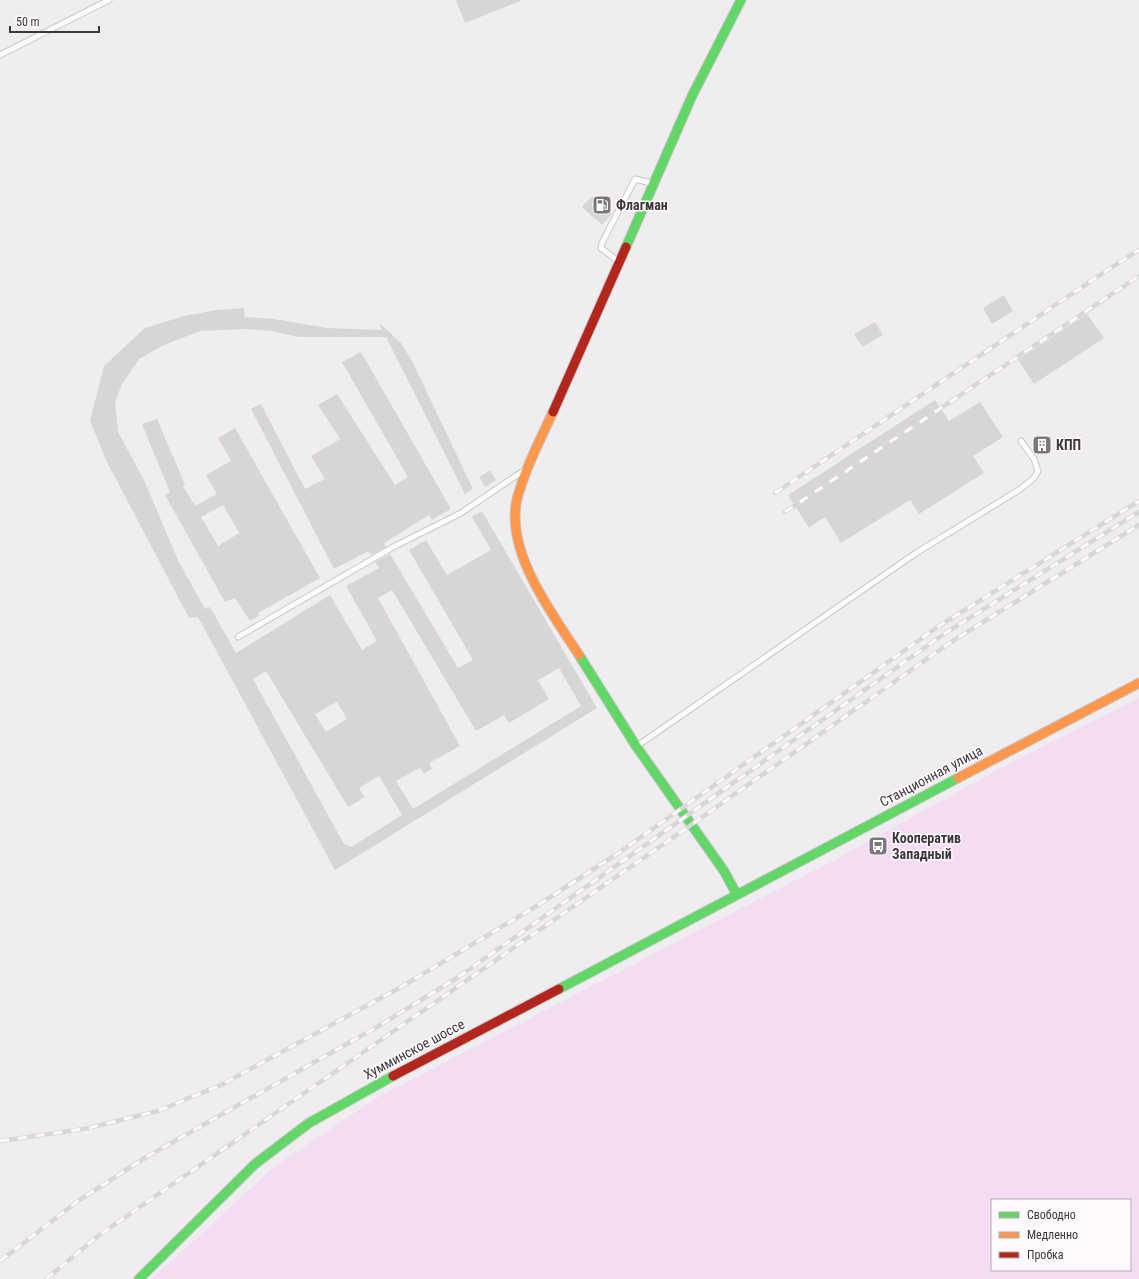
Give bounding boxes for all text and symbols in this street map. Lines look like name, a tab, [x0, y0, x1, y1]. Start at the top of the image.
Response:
scale bar	[10, 8, 99, 34]
text: 50 m	[16, 15, 40, 29]
fuel station icon: Флагман	[591, 194, 613, 216]
place label: Флагман	[616, 197, 668, 213]
building icon: КПП	[1031, 434, 1053, 456]
place label: КПП	[1056, 437, 1081, 453]
street label: Станционная улица	[877, 742, 985, 810]
place label: Кооператив Западный	[892, 830, 961, 862]
bus stop icon: Кооператив Западный	[867, 835, 889, 857]
street label: Хумминское шоссе	[361, 1015, 468, 1082]
legend	[991, 1199, 1131, 1271]
text: Свободно	[1027, 1208, 1076, 1222]
text: Медленно	[1027, 1228, 1078, 1242]
text: Пробка	[1027, 1248, 1064, 1262]

